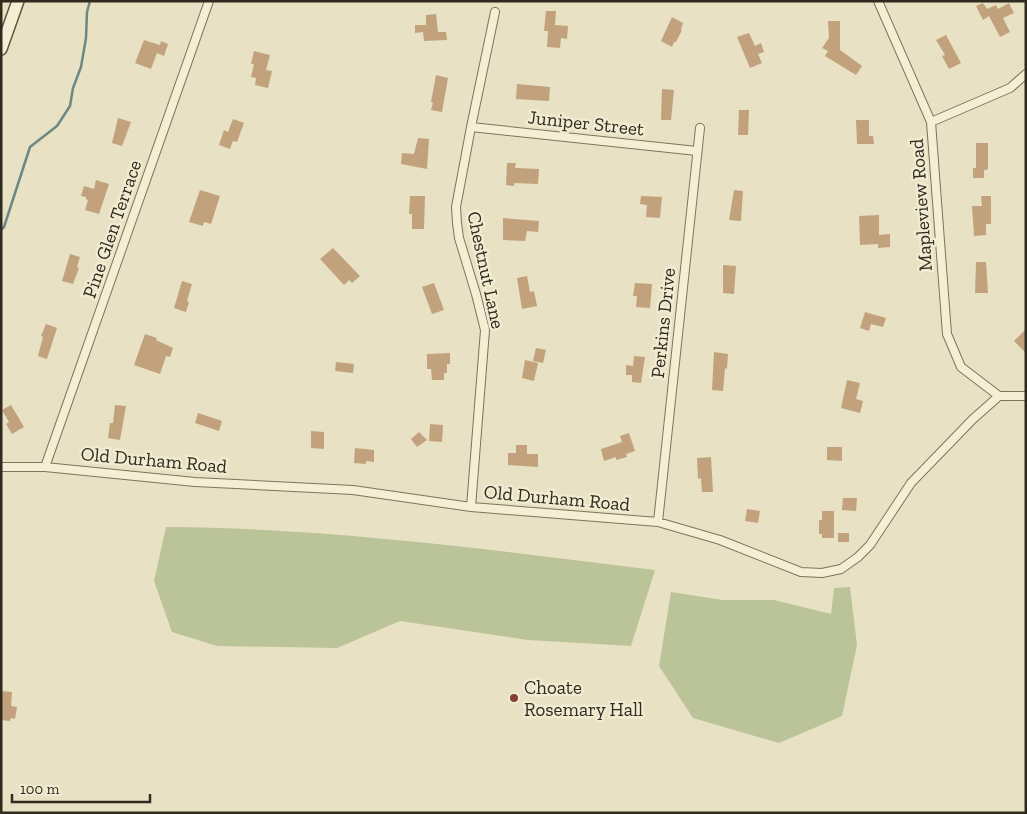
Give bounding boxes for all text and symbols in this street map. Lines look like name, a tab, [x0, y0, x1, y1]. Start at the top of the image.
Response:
street label: Juniper Street	[527, 105, 645, 141]
street label: Mapleview Road	[905, 137, 937, 272]
street label: Pine Glen Terrace	[78, 157, 146, 301]
street label: Chestnut Lane	[462, 209, 510, 331]
street label: Perkins Drive	[646, 267, 680, 379]
street label: Old Durham Road	[80, 442, 229, 478]
street label: Old Durham Road	[483, 480, 632, 516]
place label: Choate Rosemary Hall	[524, 676, 643, 721]
marker: Choate Rosemary Hall	[508, 692, 520, 704]
scale bar	[12, 772, 150, 804]
text: 100 m	[20, 780, 59, 798]

